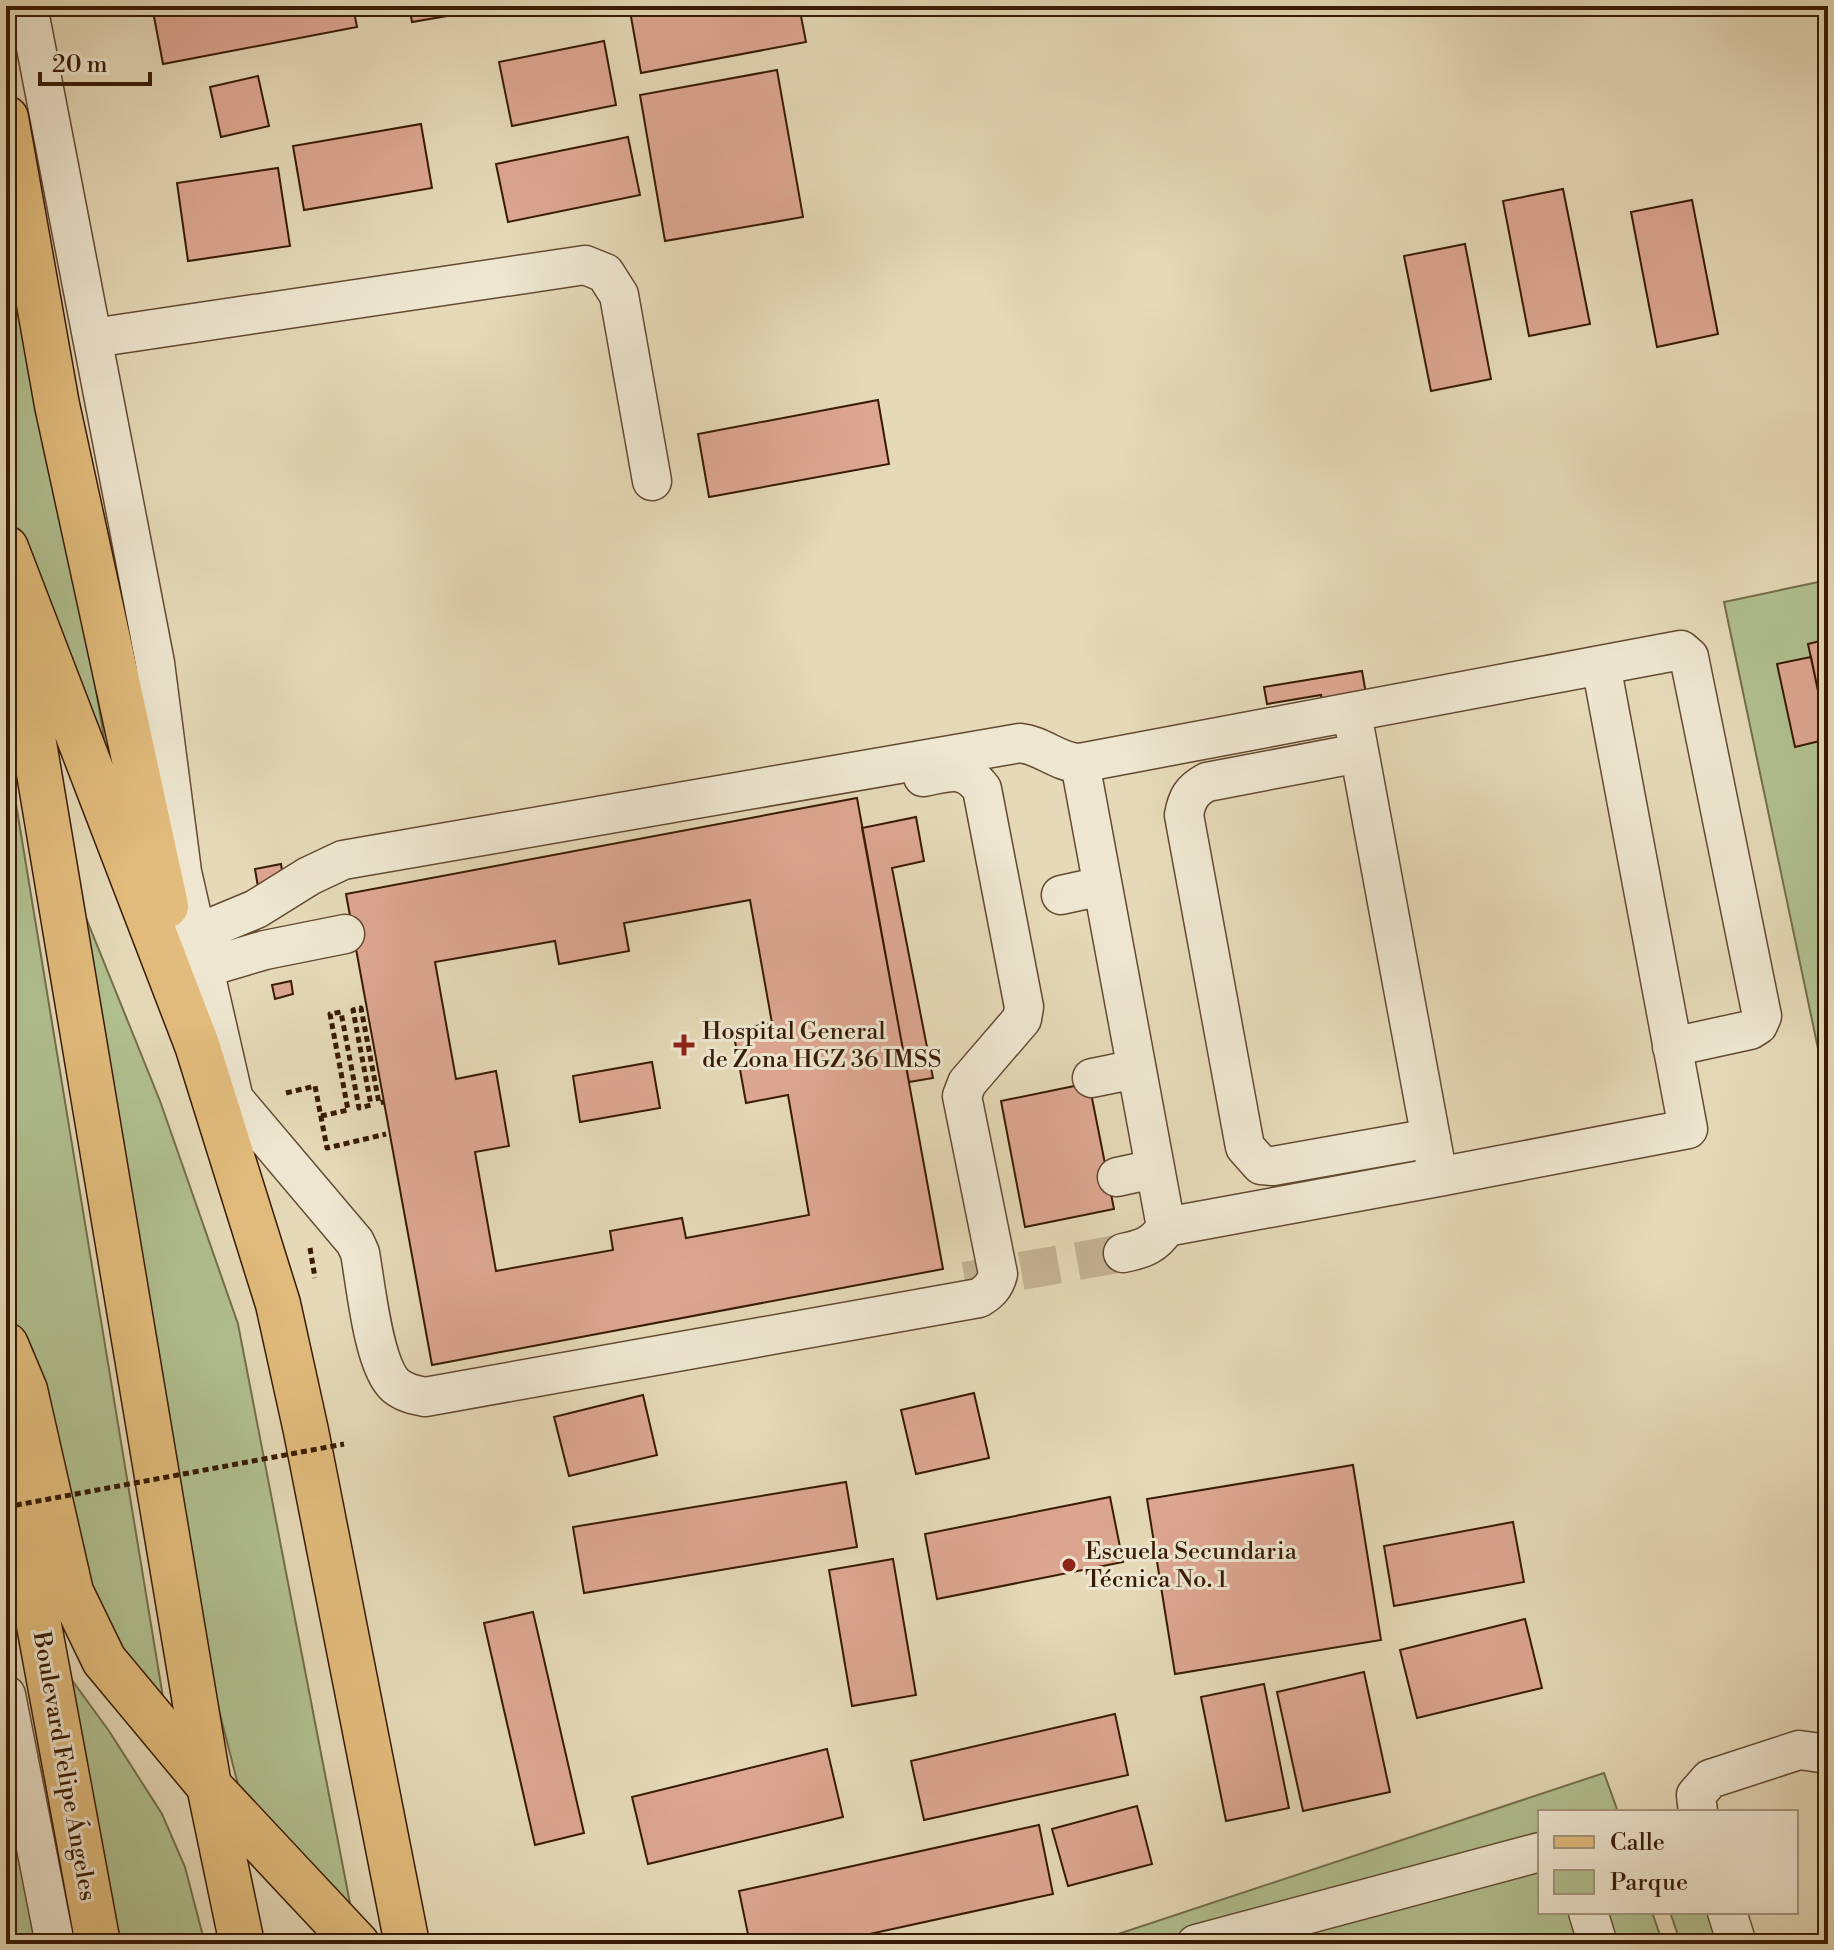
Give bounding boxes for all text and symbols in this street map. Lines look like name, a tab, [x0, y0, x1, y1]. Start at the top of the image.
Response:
scale bar	[40, 36, 150, 86]
text: 20 m	[52, 50, 108, 80]
place label: Hospital General de Zona HGZ 36 IMSS	[702, 1017, 941, 1075]
marker: Hospital General de Zona HGZ 36 IMSS	[673, 1034, 695, 1056]
place label: Escuela Secundaria Técnica No. 1	[1085, 1537, 1298, 1595]
marker: Escuela Secundaria Técnica No. 1	[1060, 1556, 1078, 1574]
street label: Boulevard Felipe Ángeles	[25, 1628, 103, 1903]
legend	[1538, 1810, 1798, 1914]
text: Calle	[1610, 1828, 1665, 1858]
text: Parque	[1610, 1868, 1688, 1898]

